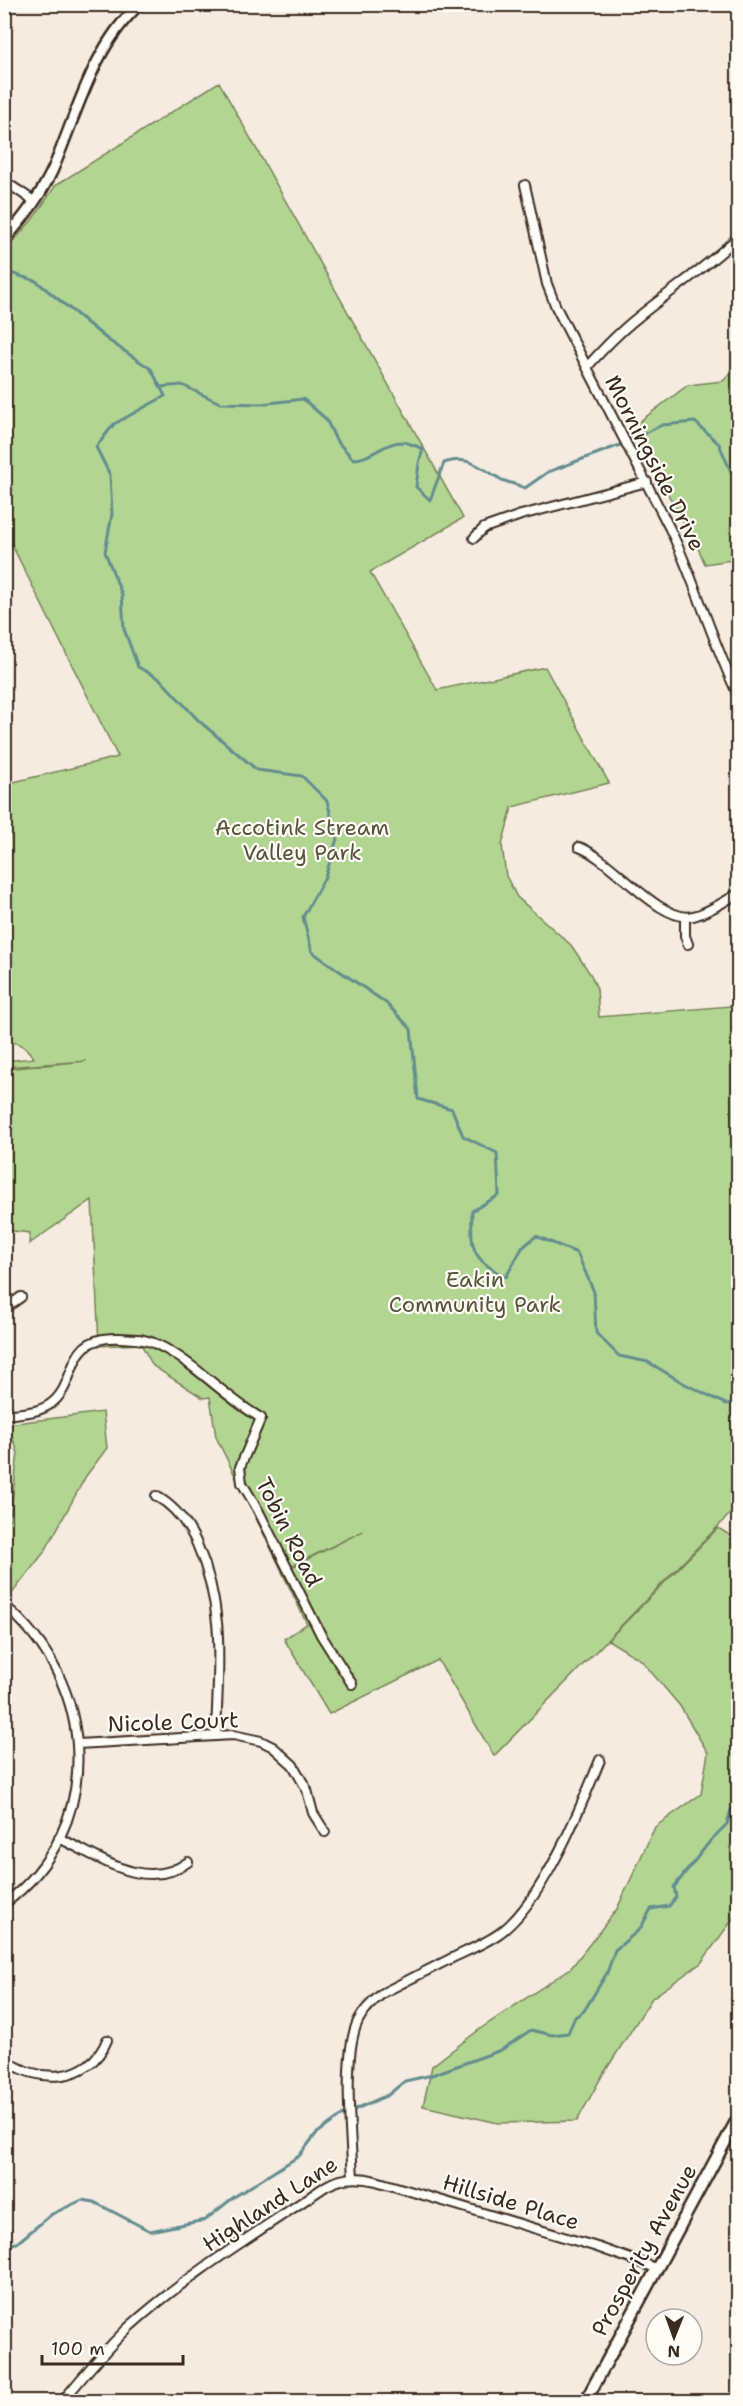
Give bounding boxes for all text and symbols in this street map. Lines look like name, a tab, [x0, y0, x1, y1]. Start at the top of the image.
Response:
street label: Morningside Drive	[598, 370, 712, 556]
park label: Accotink Stream Valley Park	[215, 813, 389, 867]
park label: Eakin Community Park	[389, 1265, 561, 1319]
street label: Tobin Road	[249, 1472, 329, 1592]
street label: Nicole Court	[107, 1705, 239, 1739]
street label: Highland Lane	[197, 2150, 343, 2258]
street label: Prosperity Avenue	[585, 2159, 703, 2341]
street label: Hillside Place	[439, 2167, 583, 2237]
north arrow	[644, 2307, 704, 2367]
scale bar	[42, 2328, 183, 2366]
text: 100 m	[51, 2337, 105, 2361]
text: N	[667, 2341, 680, 2362]

